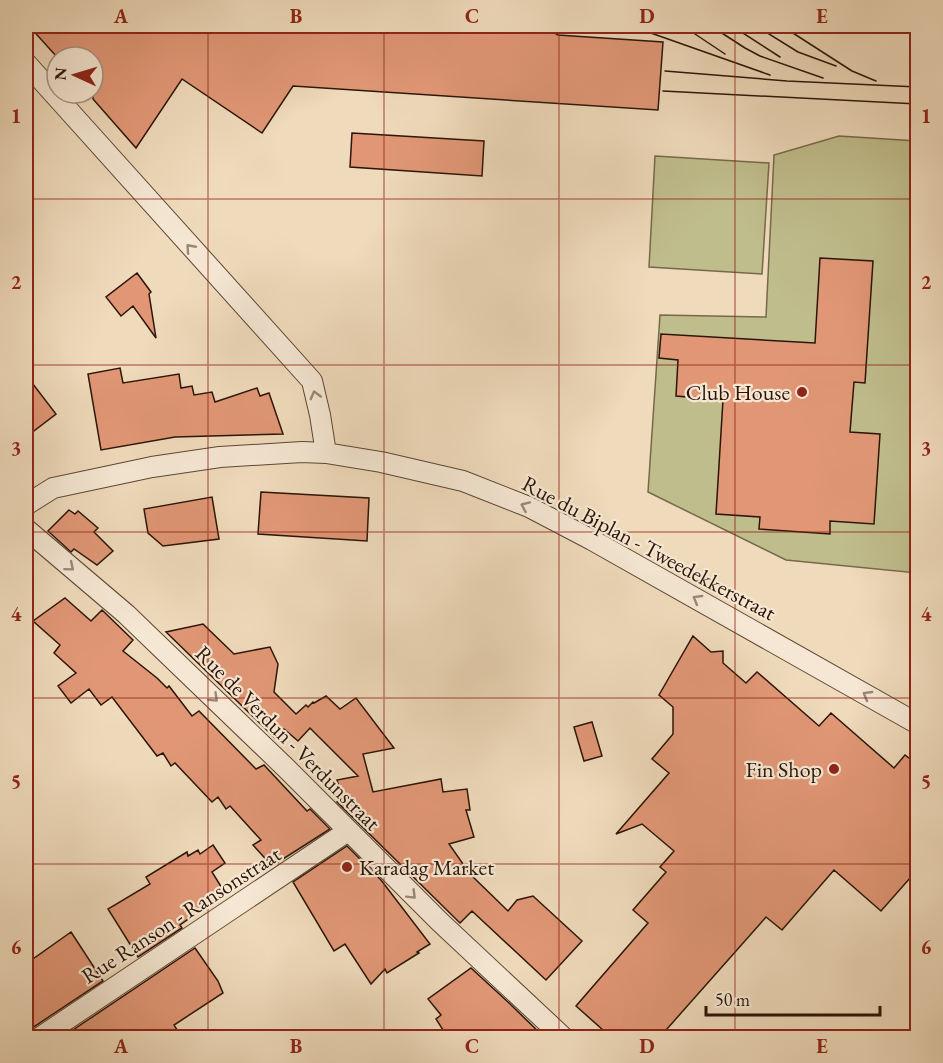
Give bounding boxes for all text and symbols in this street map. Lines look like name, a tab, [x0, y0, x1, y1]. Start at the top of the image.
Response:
text: A	[113, 3, 129, 29]
text: B	[290, 3, 302, 29]
text: C	[465, 3, 479, 29]
text: D	[639, 3, 655, 29]
text: E	[816, 3, 828, 29]
north arrow	[45, 45, 105, 105]
text: N	[50, 67, 71, 81]
text: 1	[11, 103, 21, 129]
text: 1	[921, 103, 931, 129]
one-way arrow	[186, 244, 197, 254]
text: 2	[11, 269, 22, 295]
text: 2	[921, 269, 932, 295]
place label: Club House	[686, 378, 790, 407]
marker: Club House	[795, 385, 809, 399]
one-way arrow	[310, 390, 323, 400]
text: 3	[11, 435, 21, 461]
text: 3	[921, 435, 931, 461]
street label: Rue du Biplan - Tweedekkerstraat	[517, 469, 781, 627]
one-way arrow	[521, 501, 532, 513]
one-way arrow	[63, 560, 74, 571]
one-way arrow	[693, 595, 703, 606]
text: 4	[11, 601, 22, 627]
text: 4	[921, 601, 932, 627]
street label: Rue de Verdun - Verdunstraat	[189, 639, 387, 837]
one-way arrow	[207, 691, 218, 702]
one-way arrow	[862, 691, 873, 702]
place label: Fin Shop	[745, 755, 822, 784]
marker: Fin Shop	[827, 762, 841, 776]
text: 5	[11, 768, 21, 794]
text: 5	[921, 768, 931, 794]
street label: Rue Ranson - Ransonstraat	[76, 840, 286, 990]
place label: Karadag Market	[359, 853, 494, 882]
marker: Karadag Market	[340, 860, 354, 874]
one-way arrow	[405, 887, 416, 898]
text: 6	[11, 934, 22, 960]
text: 6	[921, 934, 932, 960]
scale bar	[706, 979, 880, 1017]
text: 50 m	[715, 988, 750, 1011]
text: A	[113, 1033, 129, 1059]
text: B	[290, 1033, 302, 1059]
text: C	[465, 1033, 479, 1059]
text: D	[639, 1033, 655, 1059]
text: E	[816, 1033, 828, 1059]

